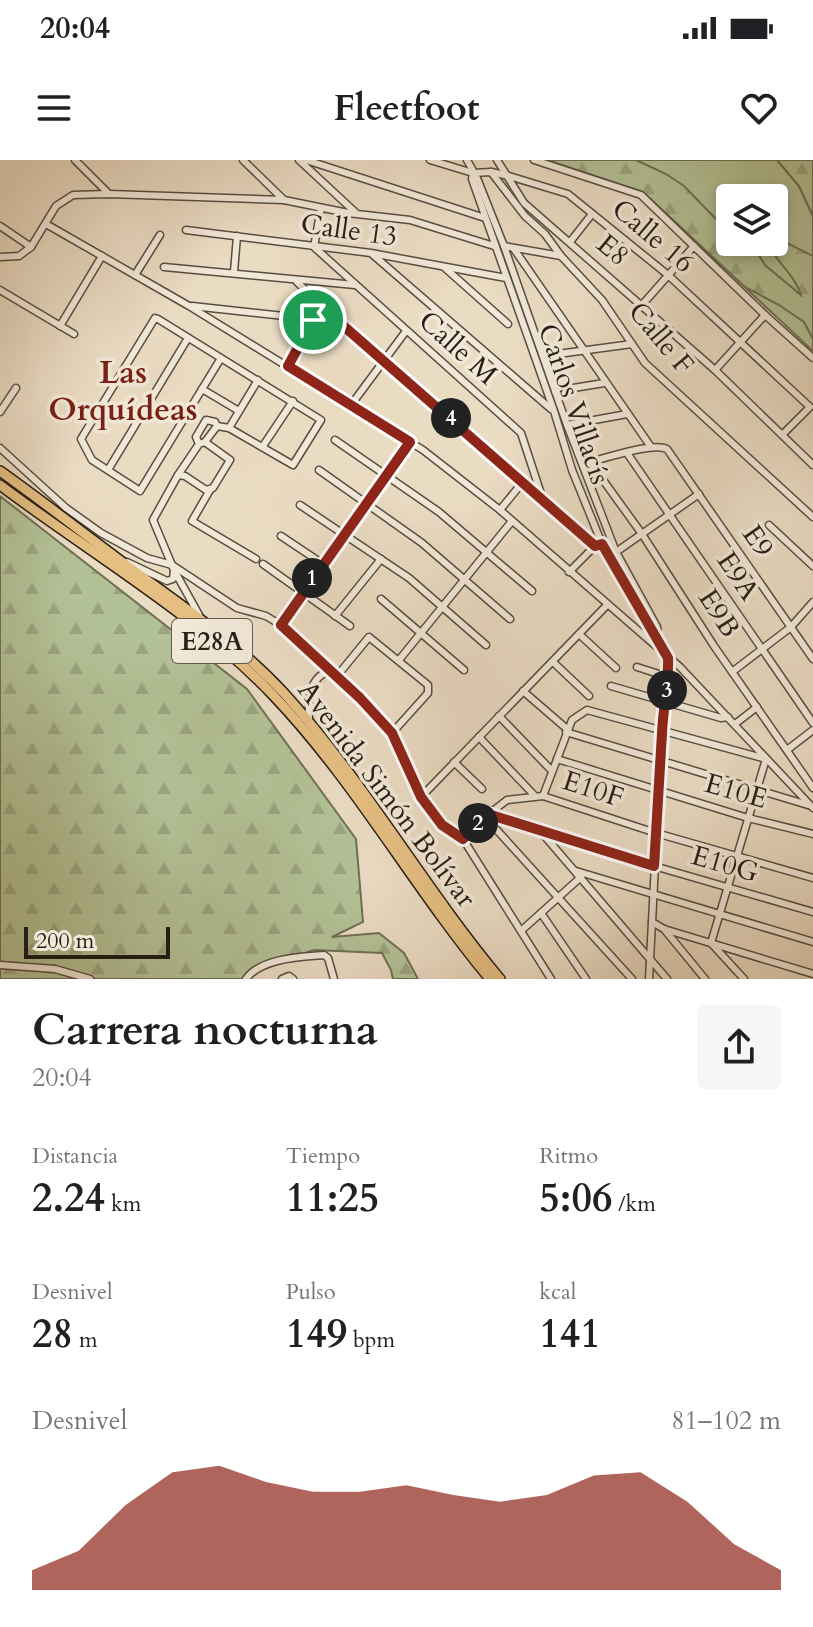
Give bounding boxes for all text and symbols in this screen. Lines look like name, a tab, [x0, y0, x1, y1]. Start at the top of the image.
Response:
text: 20:04	[40, 8, 110, 49]
text: Fleetfoot	[333, 84, 480, 133]
icon: menu	[32, 86, 76, 130]
icon: heart	[737, 86, 781, 130]
map controls	[716, 184, 788, 256]
button: layers	[716, 184, 788, 256]
street label: Calle 16	[604, 190, 702, 282]
street label: Calle 13	[298, 204, 400, 256]
street label: E8	[589, 225, 637, 275]
pin	[279, 286, 347, 354]
street label: Calle F	[619, 294, 703, 382]
icon: arrive	[291, 298, 335, 342]
street label: Calle M	[410, 302, 506, 394]
street label: Carlos Villacís	[529, 319, 619, 489]
district label: Las Orquídeas	[48, 351, 198, 432]
pin: 4	[431, 398, 471, 438]
text: 4	[445, 403, 457, 433]
street label: E9	[733, 517, 783, 565]
street label: E9A	[708, 544, 768, 608]
pin: 1	[292, 558, 332, 598]
text: 1	[306, 563, 318, 593]
street label: E9B	[689, 581, 749, 645]
road number: E28A	[172, 619, 252, 663]
pin: 3	[647, 670, 687, 710]
street label: Avenida Simón Bolívar	[289, 673, 485, 916]
text: 3	[661, 675, 673, 705]
street label: E10F	[558, 761, 628, 817]
street label: E10E	[700, 764, 772, 818]
pin: 2	[458, 803, 498, 843]
text: 2	[472, 808, 484, 838]
street label: E10G	[687, 836, 763, 892]
scale bar	[24, 923, 170, 959]
text: 200 m	[36, 926, 94, 956]
text: Carrera nocturna	[32, 1000, 378, 1060]
button: share	[697, 1005, 781, 1089]
text: 20:04	[32, 1060, 92, 1095]
text: Distancia	[32, 1141, 118, 1171]
text: Tiempo	[286, 1141, 360, 1171]
text: Ritmo	[539, 1141, 598, 1171]
text: 2.24	[32, 1171, 105, 1226]
text: 11:25	[286, 1171, 379, 1226]
text: 5:06	[539, 1171, 612, 1226]
text: km	[105, 1189, 141, 1219]
text: /km	[612, 1189, 656, 1219]
text: Desnivel	[32, 1277, 113, 1307]
text: Pulso	[286, 1277, 336, 1307]
text: kcal	[539, 1277, 576, 1307]
text: 28	[32, 1307, 73, 1362]
text: 149	[286, 1307, 347, 1362]
text: 141	[539, 1307, 601, 1362]
text: m	[73, 1325, 98, 1355]
text: bpm	[347, 1325, 395, 1355]
text: Desnivel	[32, 1403, 127, 1438]
text: 81–102 m	[671, 1403, 781, 1438]

